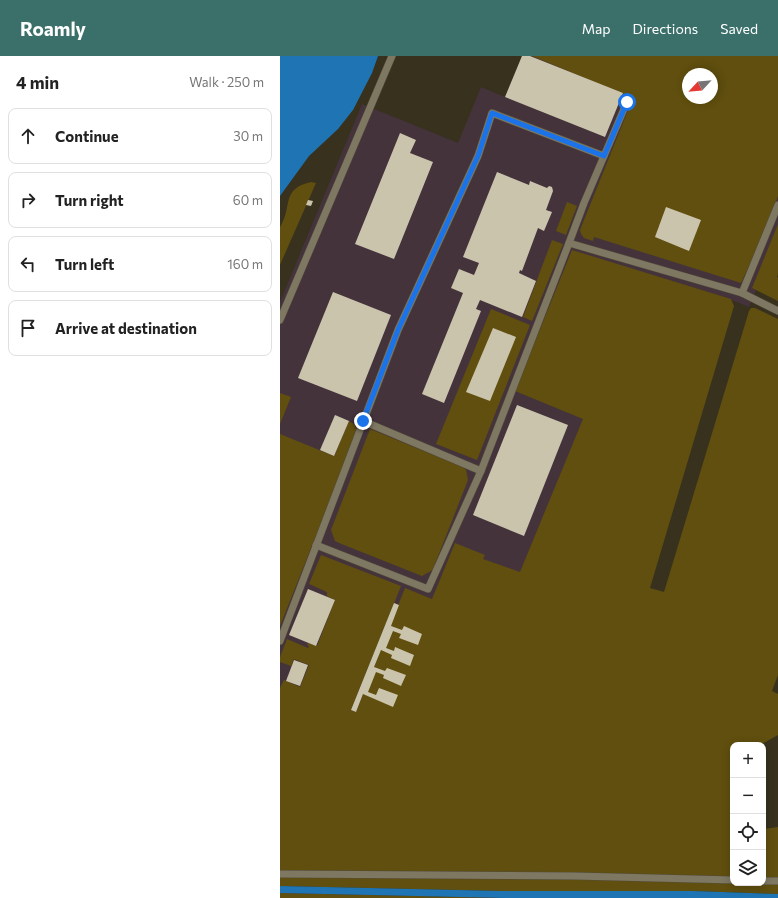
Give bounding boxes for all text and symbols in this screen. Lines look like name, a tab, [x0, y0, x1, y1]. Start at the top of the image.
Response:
text: Roamly	[20, 17, 86, 40]
text: Map	[582, 20, 611, 37]
text: Directions	[633, 20, 698, 37]
text: Saved	[720, 20, 758, 37]
north arrow	[682, 68, 718, 104]
text: 4 min	[16, 72, 59, 93]
text: Walk · 250 m	[189, 74, 264, 90]
route start	[618, 93, 636, 111]
icon: ahead	[17, 125, 39, 147]
text: Continue	[55, 127, 119, 145]
text: 30 m	[233, 128, 263, 144]
icon: right	[17, 189, 39, 211]
text: Turn right	[55, 191, 124, 209]
text: 60 m	[233, 192, 263, 208]
icon: left	[17, 253, 39, 275]
text: Turn left	[55, 255, 114, 273]
text: 160 m	[227, 256, 263, 272]
icon: arrive	[17, 317, 39, 339]
text: Arrive at destination	[55, 319, 197, 337]
route end	[354, 412, 372, 430]
map controls	[730, 742, 766, 886]
button: +	[730, 742, 766, 778]
button: −	[730, 778, 766, 814]
button: locate	[730, 814, 766, 850]
button: layers	[730, 850, 766, 886]

